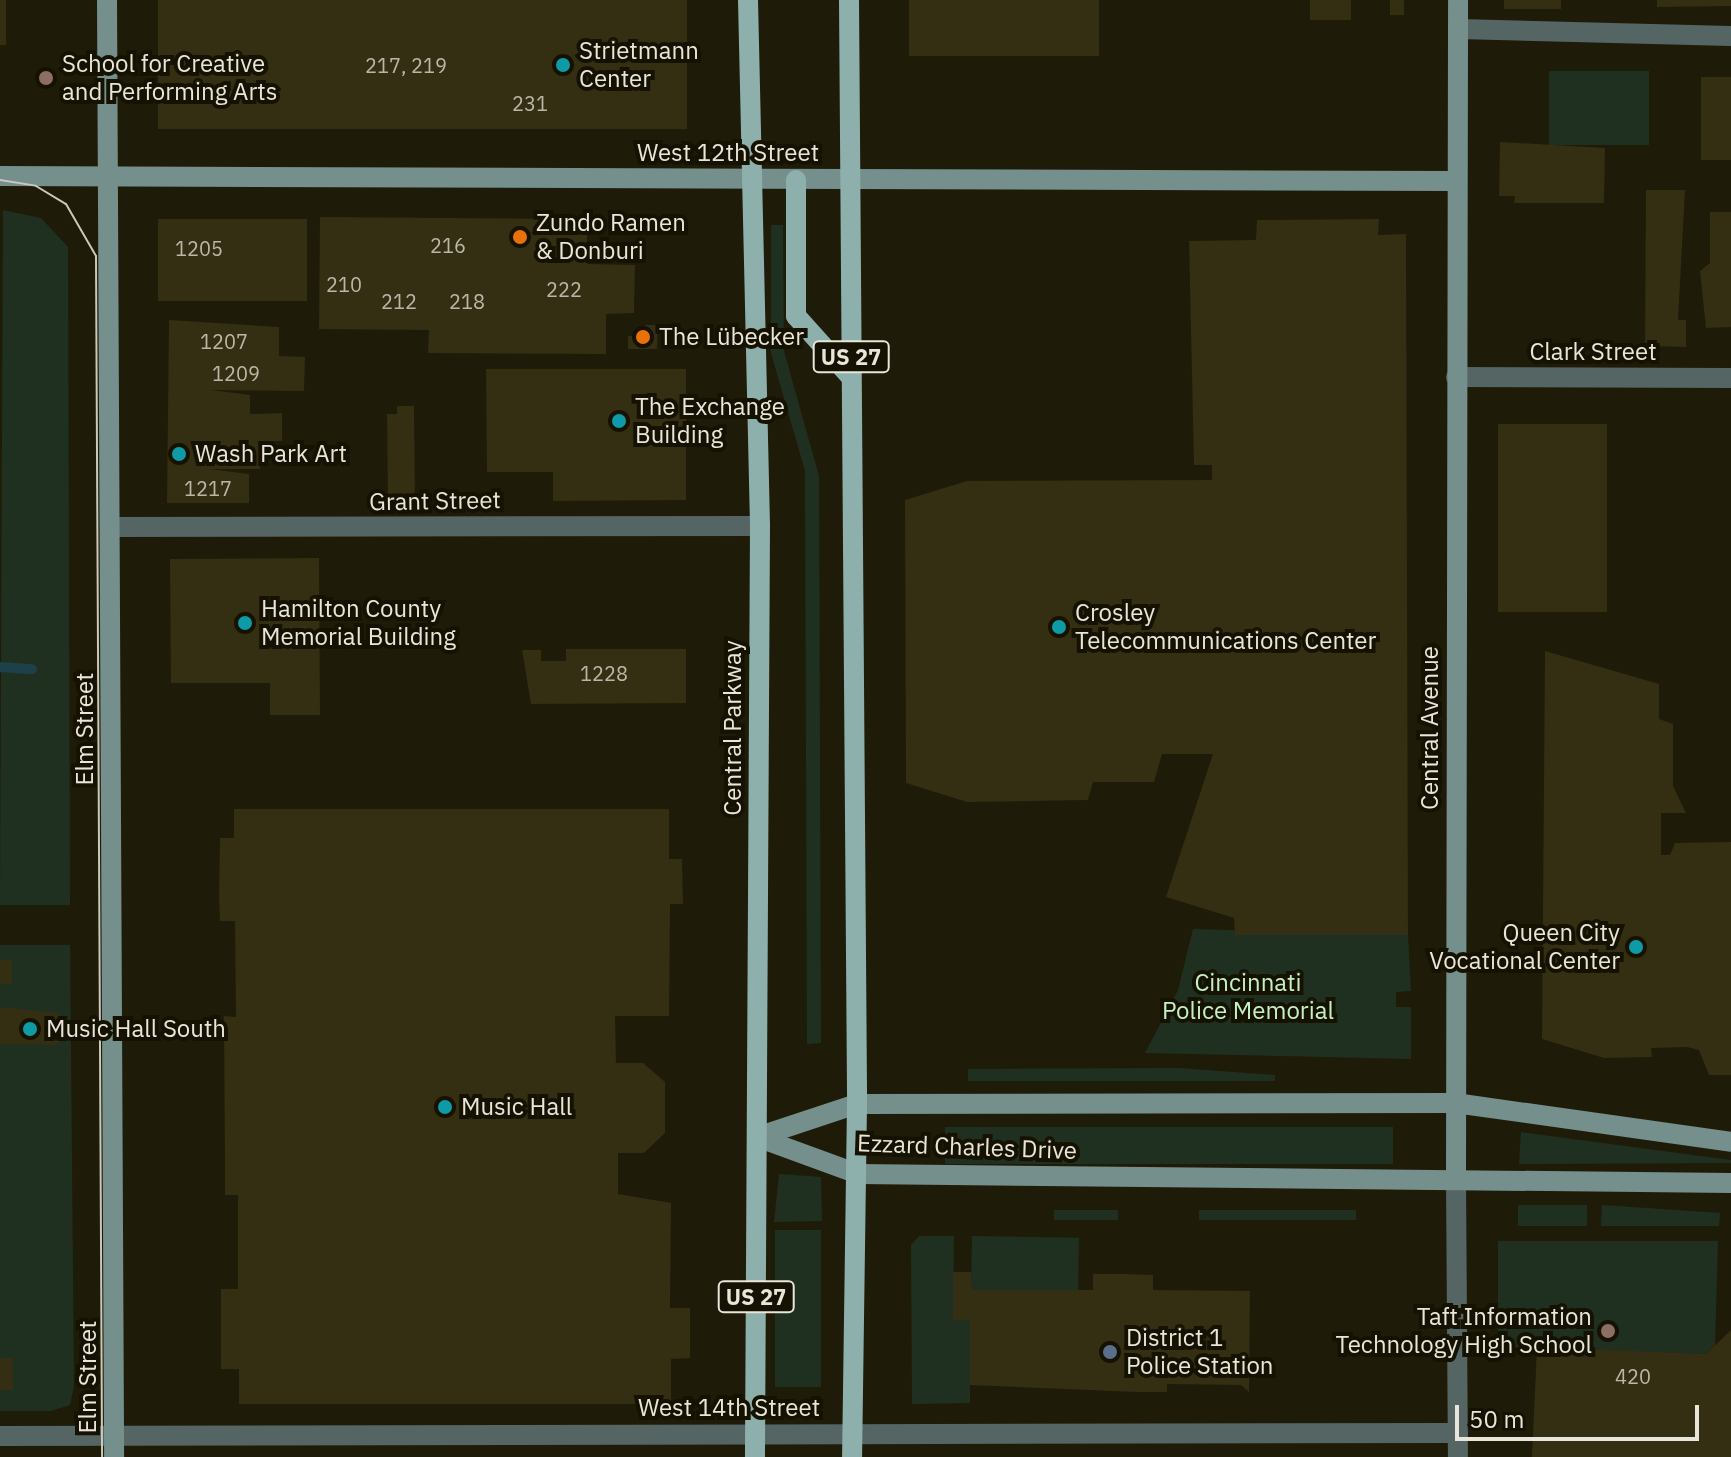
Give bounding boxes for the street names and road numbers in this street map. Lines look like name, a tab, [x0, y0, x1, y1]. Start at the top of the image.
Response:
street label: West 12th Street	[637, 139, 819, 167]
street label: Clark Street	[1529, 338, 1657, 366]
road number: US 27	[811, 339, 891, 375]
street label: Grant Street	[369, 485, 501, 517]
street label: Central Parkway	[719, 640, 747, 816]
street label: Central Avenue	[1416, 646, 1444, 810]
street label: Elm Street	[71, 673, 99, 785]
street label: Ezzard Charles Drive	[856, 1129, 1078, 1165]
road number: US 27	[716, 1279, 796, 1315]
street label: Elm Street	[74, 1321, 102, 1433]
street label: West 14th Street	[638, 1394, 820, 1422]

